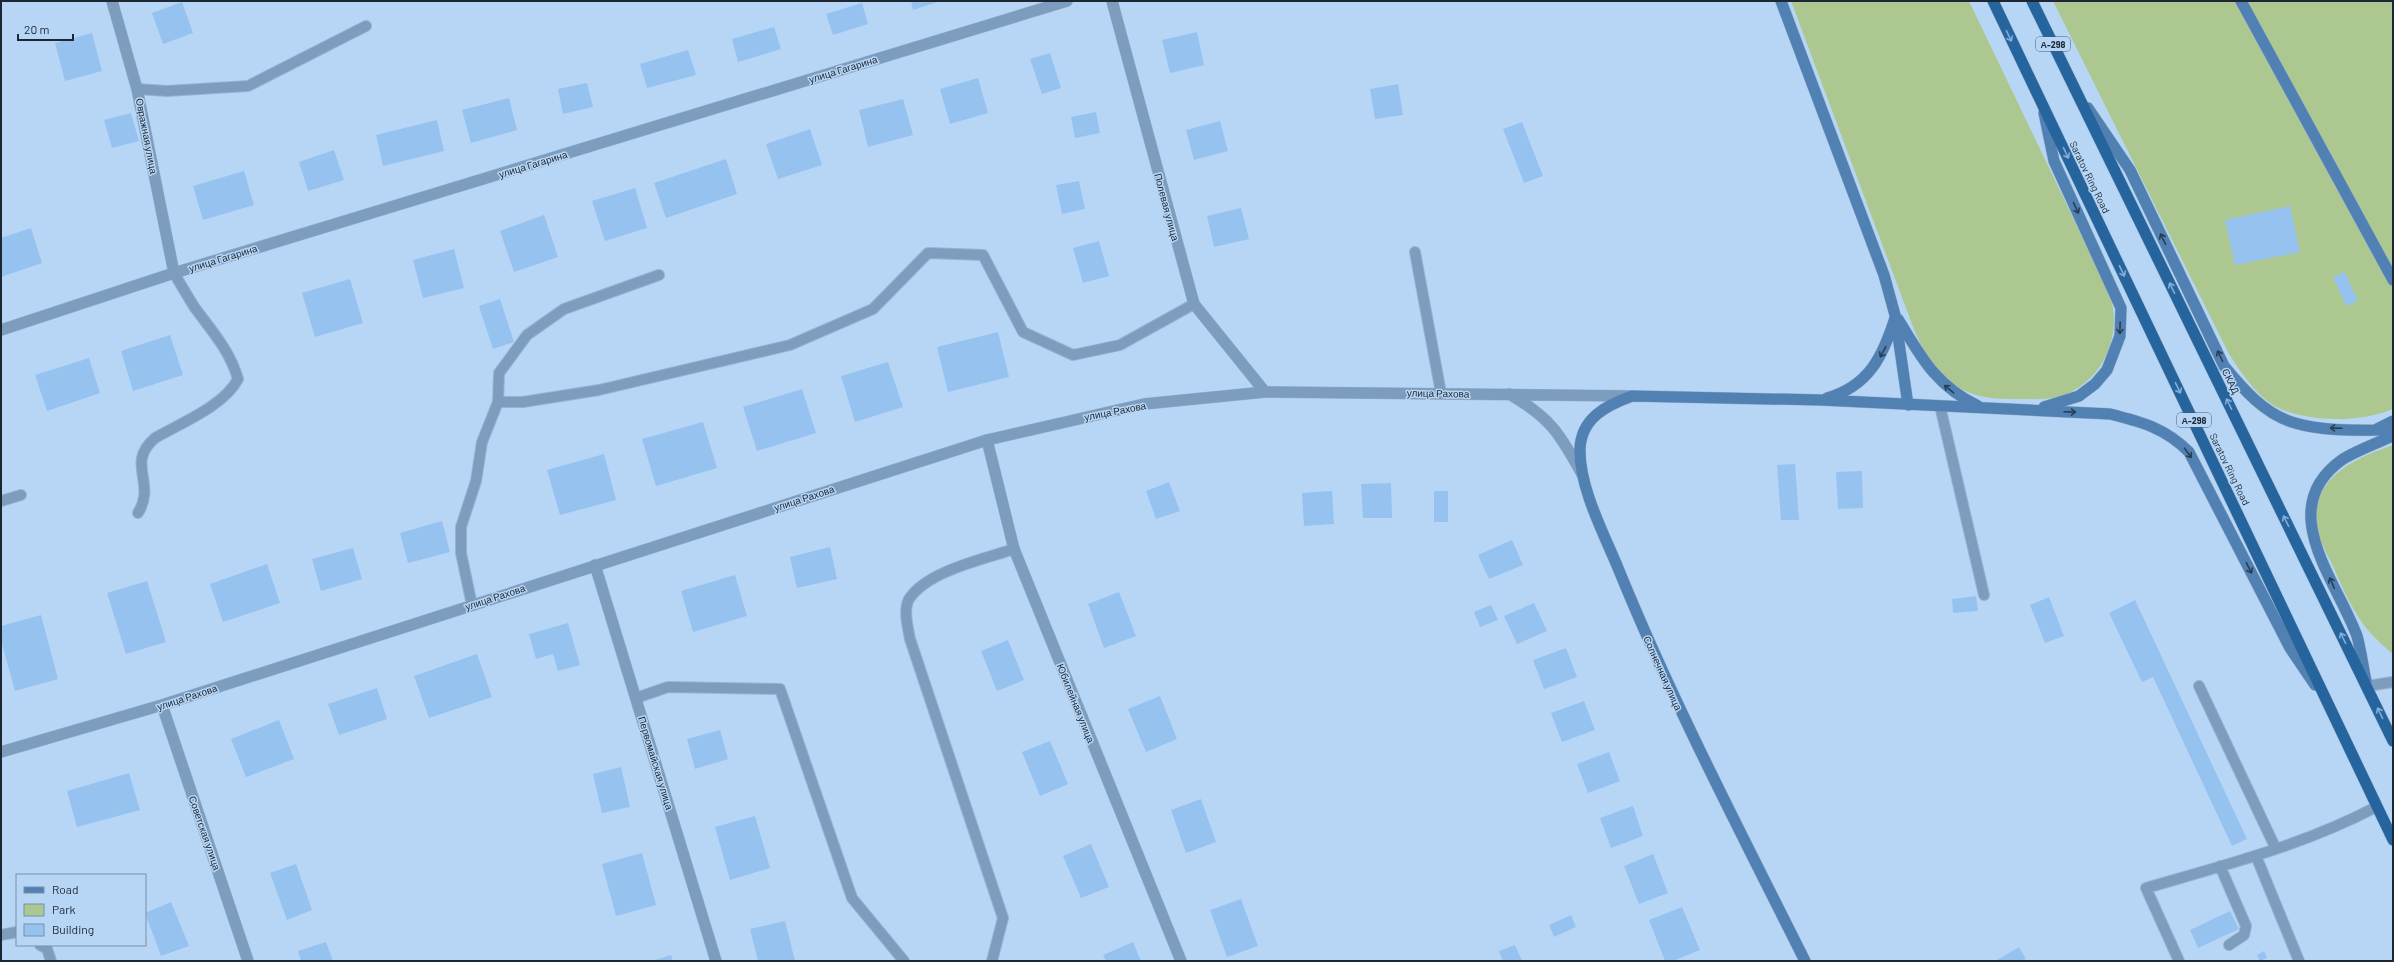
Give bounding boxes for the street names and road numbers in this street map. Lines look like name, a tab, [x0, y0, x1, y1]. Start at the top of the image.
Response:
road number: А-298	[2036, 37, 2070, 51]
street label: улица Гагарина	[807, 53, 879, 85]
street label: Овражная улица	[134, 97, 160, 175]
street label: Saratov Ring Road	[2067, 139, 2113, 215]
street label: улица Гагарина	[497, 148, 569, 180]
street label: Полевая улица	[1152, 172, 1182, 243]
street label: улица Гагарина	[187, 242, 259, 274]
street label: СКАД	[2220, 366, 2242, 396]
street label: улица Рахова	[1407, 386, 1470, 400]
street label: улица Рахова	[1083, 399, 1147, 423]
road number: А-298	[2177, 413, 2211, 427]
street label: Saratov Ring Road	[2207, 431, 2253, 507]
street label: улица Рахова	[772, 482, 836, 513]
street label: улица Рахова	[463, 581, 527, 612]
street label: Солнечная улица	[1641, 634, 1685, 713]
street label: Юбилейная улица	[1055, 662, 1098, 745]
street label: улица Рахова	[155, 681, 219, 712]
street label: Первомайская улица	[636, 715, 676, 812]
street label: Советская улица	[187, 794, 223, 872]

